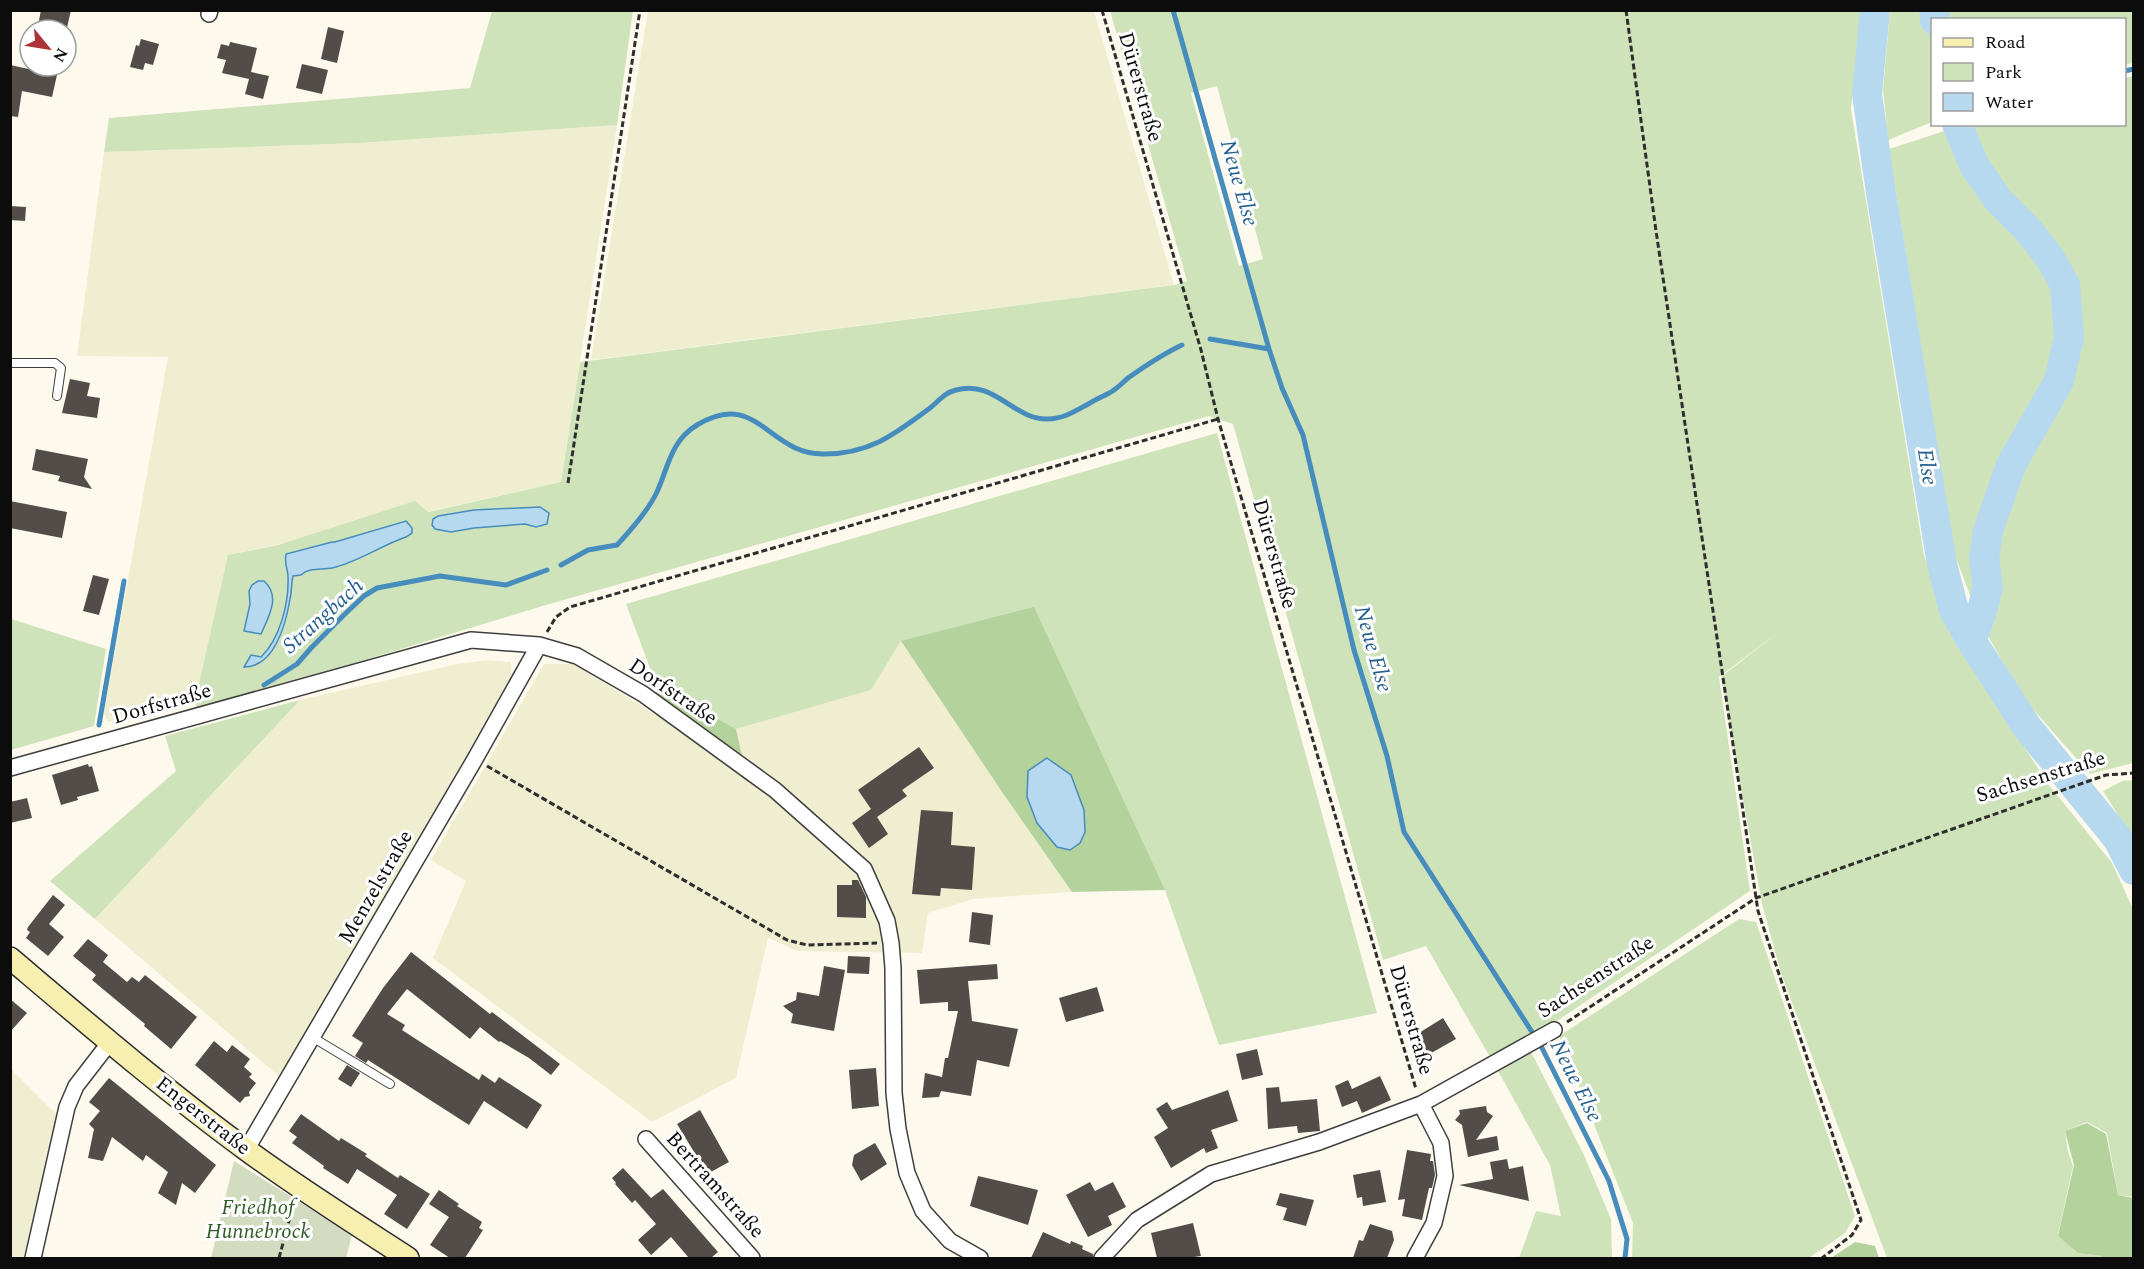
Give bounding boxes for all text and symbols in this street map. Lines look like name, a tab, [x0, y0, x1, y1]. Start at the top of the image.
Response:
north arrow	[18, 18, 78, 78]
legend	[1931, 18, 2126, 126]
street label: Dürerstraße	[1109, 28, 1171, 146]
text: Road	[1985, 29, 2026, 56]
text: N	[46, 43, 74, 67]
text: Park	[1985, 59, 2022, 86]
text: Water	[1985, 89, 2033, 116]
water label: Neue Else	[1211, 136, 1267, 230]
water label: Else	[1908, 446, 1946, 488]
street label: Dürerstraße	[1243, 495, 1305, 613]
water label: Strangbach	[275, 570, 371, 662]
water label: Neue Else	[1345, 602, 1401, 696]
street label: Dorfstraße	[622, 650, 724, 734]
street label: Dorfstraße	[109, 675, 215, 733]
street label: Sachsenstraße	[1972, 742, 2110, 812]
street label: Menzelstraße	[330, 824, 422, 950]
street label: Sachsenstraße	[1531, 927, 1661, 1027]
street label: Dürerstraße	[1380, 961, 1442, 1079]
water label: Neue Else	[1541, 1034, 1611, 1128]
street label: Engerstraße	[148, 1068, 258, 1164]
street label: Bertramstraße	[658, 1124, 772, 1246]
park label: Friedhof Hunnebrock	[206, 1192, 310, 1248]

